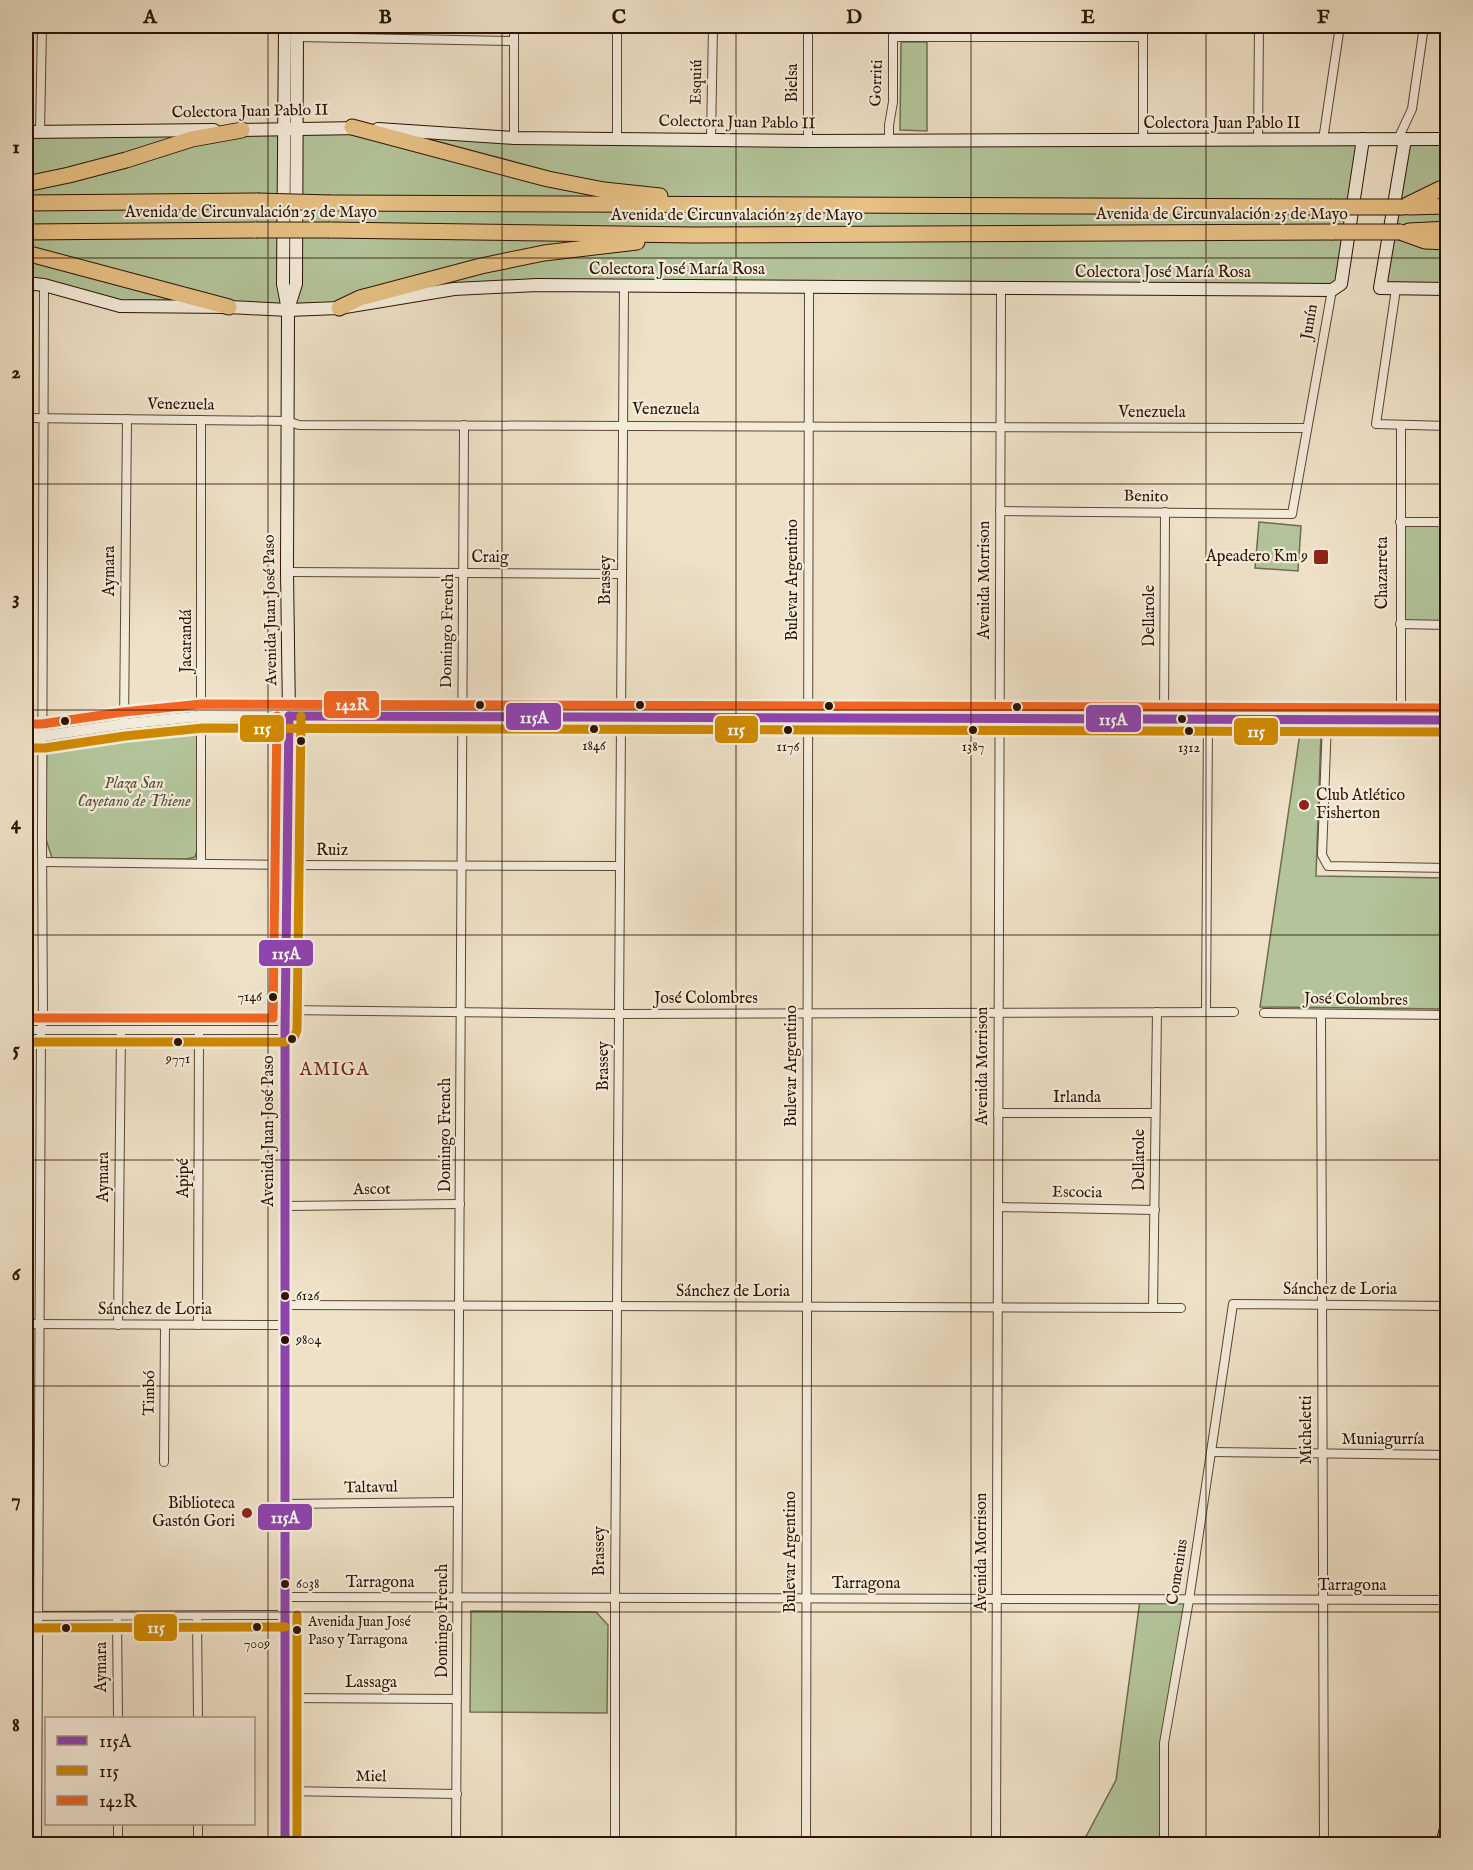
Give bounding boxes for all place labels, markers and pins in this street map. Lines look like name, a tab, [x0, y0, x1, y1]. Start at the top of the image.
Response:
place label: Apeadero Km 9	[1205, 547, 1308, 567]
marker: Apeadero Km 9	[1312, 548, 1330, 566]
unlabelled marker	[474, 699, 486, 711]
unlabelled marker	[634, 699, 646, 711]
unlabelled marker	[823, 700, 835, 712]
unlabelled marker	[1011, 701, 1023, 713]
unlabelled marker	[1176, 713, 1188, 725]
unlabelled marker	[59, 715, 71, 727]
marker: 1846	[588, 723, 600, 735]
marker: 1176	[782, 724, 794, 736]
marker: 1387	[967, 724, 979, 736]
marker: 1312	[1183, 725, 1195, 737]
unlabelled marker	[295, 735, 307, 747]
place label: 1846	[582, 737, 607, 755]
place label: 1176	[777, 738, 801, 756]
place label: 1387	[962, 738, 984, 756]
place label: 1312	[1178, 739, 1201, 757]
place label: Club Atlético Fisherton	[1316, 786, 1406, 824]
marker: Club Atlético Fisherton	[1297, 798, 1311, 812]
place label: 7146	[237, 988, 263, 1006]
marker: 7146	[267, 991, 279, 1003]
unlabelled marker	[286, 1033, 298, 1045]
marker: 9771	[172, 1036, 184, 1048]
place label: 9771	[165, 1050, 190, 1068]
place label: 6126	[296, 1287, 321, 1305]
marker: 6126	[279, 1290, 291, 1302]
place label: 9804	[295, 1331, 321, 1349]
marker: 9804	[279, 1334, 291, 1346]
place label: Biblioteca Gastón Gori	[152, 1494, 235, 1532]
marker: Biblioteca Gastón Gori	[240, 1506, 254, 1520]
place label: 6038	[296, 1575, 320, 1593]
marker: 6038	[279, 1578, 291, 1590]
place label: Avenida Juan José Paso y Tarragona	[307, 1613, 411, 1649]
marker: 7009	[251, 1621, 263, 1633]
unlabelled marker	[60, 1622, 72, 1634]
marker: Avenida Juan José Paso y Tarragona	[291, 1624, 303, 1636]
place label: 7009	[244, 1635, 270, 1653]

